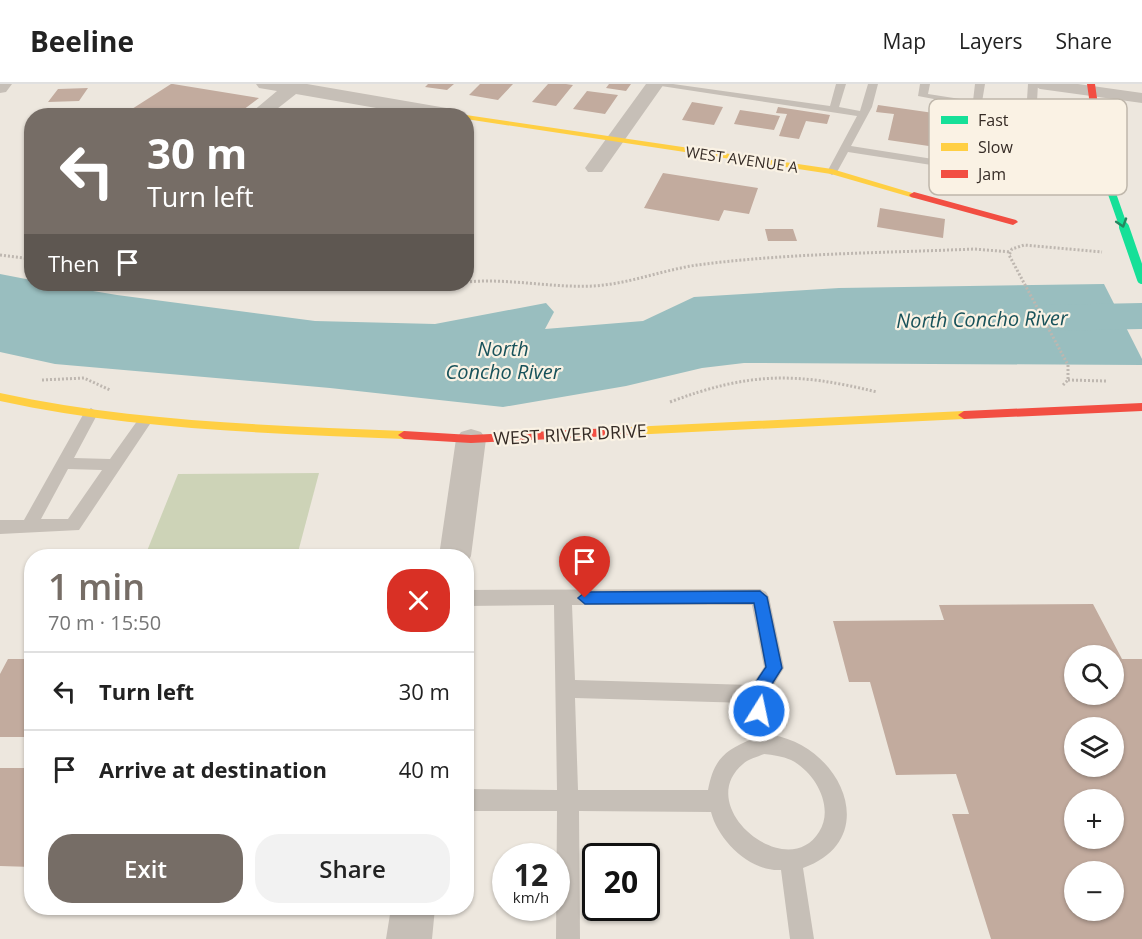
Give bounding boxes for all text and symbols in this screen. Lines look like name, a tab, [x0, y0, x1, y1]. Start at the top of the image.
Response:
text: Beeline	[30, 22, 134, 60]
text: Map	[883, 27, 926, 55]
text: Layers	[959, 27, 1023, 55]
text: Share	[1056, 27, 1112, 55]
legend	[929, 99, 1127, 195]
text: Fast	[978, 109, 1009, 131]
text: 30 m	[147, 124, 247, 181]
icon: left	[48, 132, 126, 210]
text: Slow	[978, 136, 1013, 158]
street label: WEST AVENUE A	[685, 141, 800, 177]
text: Jam	[976, 163, 1006, 185]
text: Turn left	[147, 178, 254, 215]
one-way arrow	[1115, 217, 1127, 228]
icon: arrive	[111, 246, 144, 279]
text: Then	[48, 248, 99, 278]
water label: North Concho River	[896, 304, 1069, 334]
water label: North Concho River	[445, 335, 562, 385]
street label: WEST RIVER DRIVE	[493, 418, 647, 450]
pin	[559, 536, 610, 598]
icon: arrive	[568, 545, 601, 578]
text: 1 min	[48, 562, 145, 611]
button: close	[387, 569, 450, 632]
text: 70 m · 15:50	[48, 609, 161, 636]
map controls	[1064, 645, 1124, 921]
button: search	[1064, 645, 1124, 705]
icon: left	[48, 675, 81, 708]
text: Turn left	[99, 676, 194, 706]
text: 30 m	[399, 676, 450, 706]
position arrow	[727, 679, 791, 743]
button: layers	[1064, 717, 1124, 777]
icon: arrive	[48, 753, 81, 786]
text: Arrive at destination	[99, 754, 327, 784]
text: 40 m	[399, 754, 450, 784]
button: +	[1064, 789, 1124, 849]
button: Exit	[48, 834, 243, 903]
button: Share	[255, 834, 450, 903]
speed limit sign: 20	[582, 843, 660, 921]
text: 12	[514, 854, 548, 895]
button: −	[1064, 861, 1124, 921]
text: km/h	[513, 887, 549, 907]

